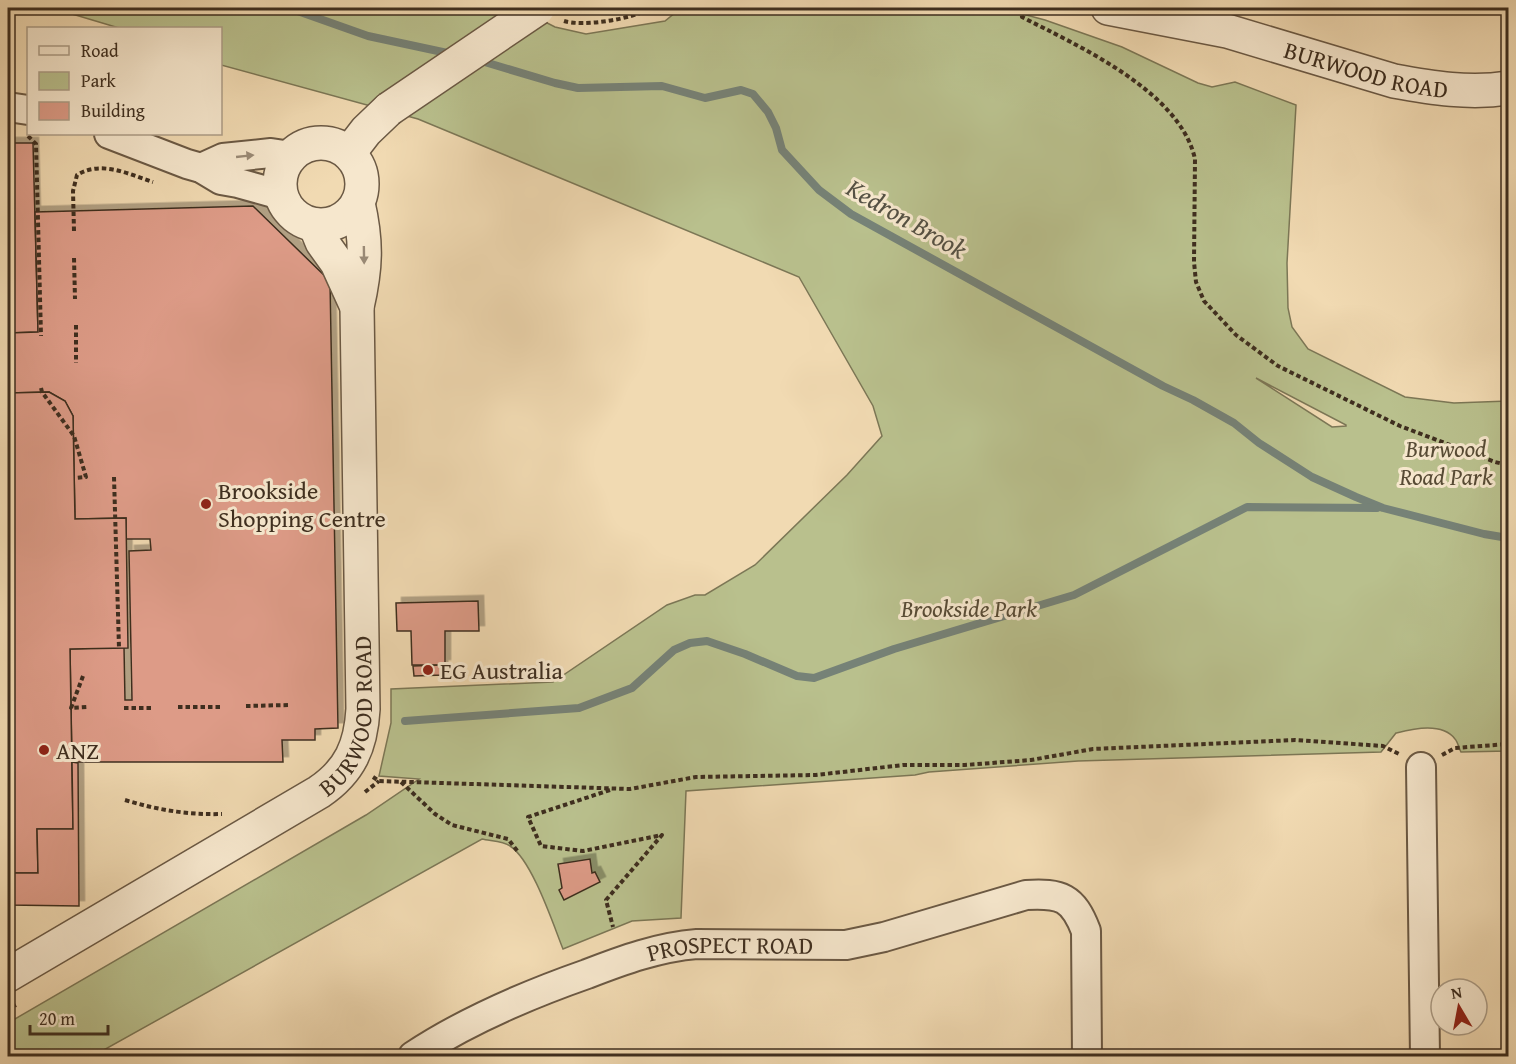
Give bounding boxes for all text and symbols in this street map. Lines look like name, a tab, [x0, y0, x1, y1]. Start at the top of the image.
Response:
legend	[27, 27, 222, 135]
street label: BURWOOD ROAD	[1280, 32, 1450, 107]
text: Road	[81, 37, 119, 64]
text: Park	[81, 67, 117, 94]
text: Building	[81, 97, 145, 124]
one-way arrow	[236, 151, 255, 161]
water label: Kedron Brook	[839, 167, 975, 268]
one-way arrow	[360, 245, 369, 264]
park label: Burwood Road Park	[1398, 431, 1493, 494]
place label: Brookside Shopping Centre	[218, 473, 386, 536]
marker: Brookside Shopping Centre	[199, 497, 213, 511]
park label: Brookside Park	[900, 591, 1037, 626]
street label: BURWOOD ROAD	[311, 635, 381, 804]
place label: EG Australia	[440, 653, 564, 688]
marker: EG Australia	[421, 663, 435, 677]
place label: ANZ	[56, 733, 99, 768]
marker: ANZ	[37, 743, 51, 757]
street label: PROSPECT ROAD	[643, 926, 813, 970]
north arrow	[1429, 977, 1489, 1037]
text: N	[1449, 979, 1464, 1005]
scale bar	[30, 998, 108, 1036]
text: 20 m	[39, 1005, 75, 1032]

